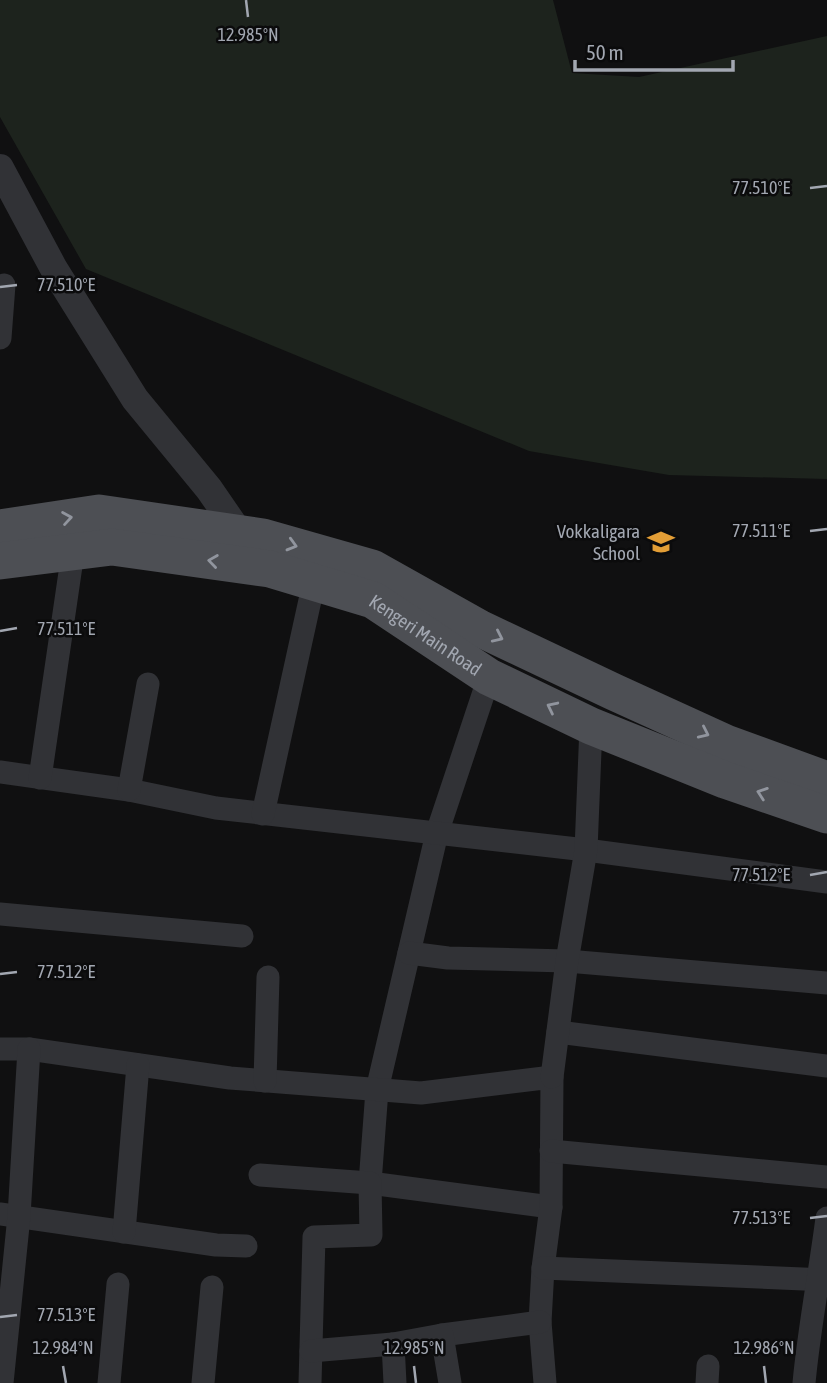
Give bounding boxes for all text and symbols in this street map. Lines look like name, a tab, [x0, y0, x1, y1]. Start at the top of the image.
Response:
text: 12.985°N	[217, 24, 279, 45]
scale bar	[575, 28, 732, 72]
text: 50 m	[586, 40, 624, 64]
text: 77.510°E	[732, 177, 790, 198]
text: 77.510°E	[37, 274, 95, 295]
one-way arrow	[62, 511, 73, 526]
place label: Vokkaligara School	[557, 520, 640, 564]
text: 77.511°E	[732, 520, 790, 541]
school or university icon: Vokkaligara School	[646, 527, 676, 557]
one-way arrow	[285, 537, 297, 551]
one-way arrow	[207, 553, 219, 568]
street label: Kengeri Main Road	[365, 590, 486, 680]
text: 77.511°E	[37, 618, 95, 639]
one-way arrow	[491, 629, 503, 643]
one-way arrow	[547, 701, 559, 715]
one-way arrow	[697, 725, 709, 739]
one-way arrow	[757, 787, 769, 801]
text: 77.512°E	[732, 864, 790, 885]
text: 77.512°E	[37, 961, 95, 982]
text: 77.513°E	[732, 1207, 790, 1228]
text: 77.513°E	[37, 1304, 95, 1325]
text: 12.984°N	[32, 1337, 94, 1358]
text: 12.985°N	[383, 1337, 445, 1358]
text: 12.986°N	[733, 1337, 795, 1358]

